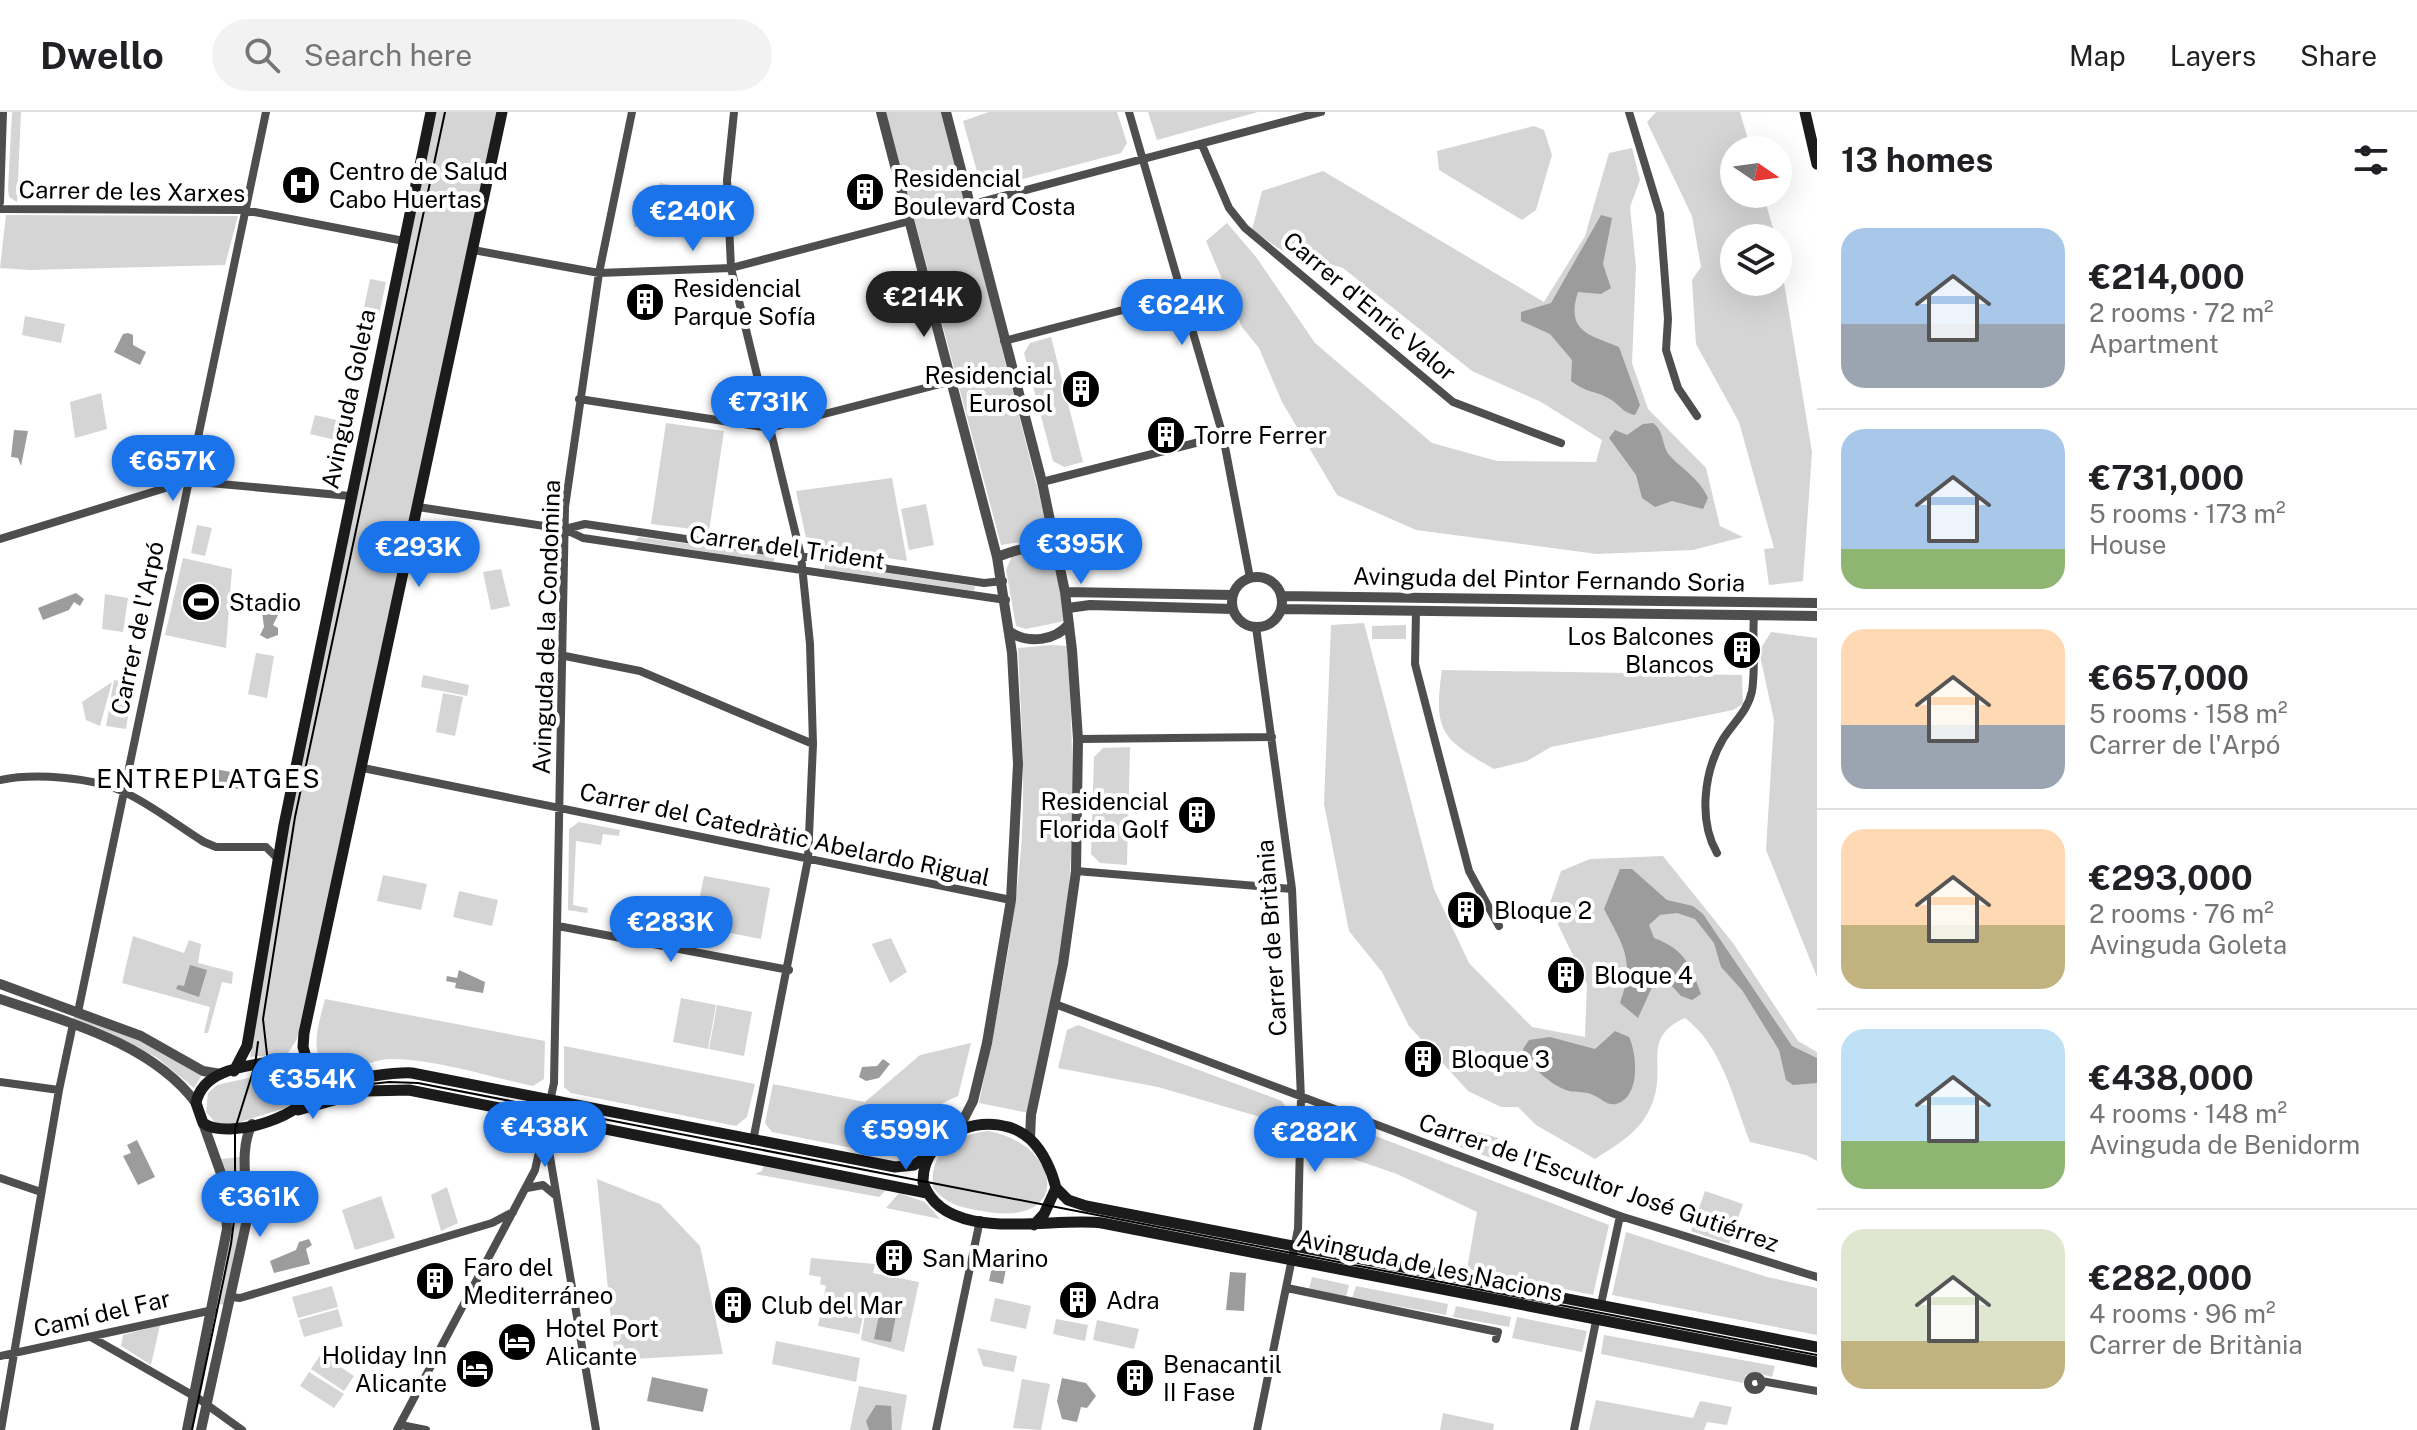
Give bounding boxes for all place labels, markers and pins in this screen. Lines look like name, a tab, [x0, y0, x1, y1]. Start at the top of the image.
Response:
place label: Centro de Salud Cabo Huertas	[329, 157, 508, 213]
hospital icon: Centro de Salud Cabo Huertas	[280, 164, 322, 206]
place label: Residencial Boulevard Costa	[893, 164, 1076, 220]
building icon: Residencial Boulevard Costa	[844, 171, 886, 213]
pin: €240K	[637, 185, 749, 253]
pin: €214K	[868, 271, 980, 339]
place label: Residencial Parque Sofía	[673, 274, 816, 330]
pin: €624K	[1126, 279, 1238, 347]
building icon: Residencial Parque Sofía	[624, 281, 666, 323]
place label: Residencial Eurosol	[924, 361, 1053, 417]
building icon: Residencial Eurosol	[1060, 368, 1102, 410]
pin: €731K	[713, 376, 825, 444]
building icon: Torre Ferrer	[1145, 414, 1187, 456]
place label: Torre Ferrer	[1194, 421, 1327, 449]
pin: €657K	[117, 435, 229, 503]
pin: €395K	[1025, 518, 1137, 586]
pin: €293K	[363, 521, 475, 589]
sports icon: Stadio	[180, 581, 222, 623]
place label: Stadio	[229, 588, 301, 616]
place label: Los Balcones Blancos	[1567, 622, 1714, 678]
building icon: Los Balcones Blancos	[1721, 629, 1763, 671]
place label: Residencial Florida Golf	[1038, 787, 1169, 843]
building icon: Residencial Florida Golf	[1176, 794, 1218, 836]
building icon: Bloque 2	[1445, 889, 1487, 931]
pin: €283K	[615, 896, 727, 964]
place label: Bloque 2	[1494, 896, 1592, 924]
building icon: Bloque 4	[1545, 954, 1587, 996]
place label: Bloque 4	[1594, 961, 1693, 989]
building icon: Bloque 3	[1402, 1038, 1444, 1080]
place label: Bloque 3	[1451, 1045, 1550, 1073]
pin: €354K	[257, 1053, 369, 1121]
pin: €438K	[489, 1101, 601, 1169]
pin: €599K	[850, 1104, 962, 1172]
pin: €282K	[1259, 1106, 1371, 1174]
pin: €361K	[204, 1171, 316, 1239]
building icon: San Marino	[873, 1237, 915, 1279]
place label: San Marino	[922, 1244, 1048, 1272]
place label: Faro del Mediterráneo	[463, 1253, 613, 1309]
building icon: Faro del Mediterráneo	[414, 1260, 456, 1302]
building icon: Adra	[1057, 1279, 1099, 1321]
building icon: Club del Mar	[712, 1284, 754, 1326]
place label: Adra	[1106, 1286, 1159, 1314]
place label: Club del Mar	[761, 1291, 903, 1319]
place label: Hotel Port Alicante	[545, 1314, 659, 1370]
hotel icon: Hotel Port Alicante	[496, 1321, 538, 1363]
place label: Holiday Inn Alicante	[322, 1341, 447, 1397]
hotel icon: Holiday Inn Alicante	[454, 1348, 496, 1390]
place label: Benacantil II Fase	[1163, 1350, 1282, 1406]
building icon: Benacantil II Fase	[1114, 1357, 1156, 1399]

